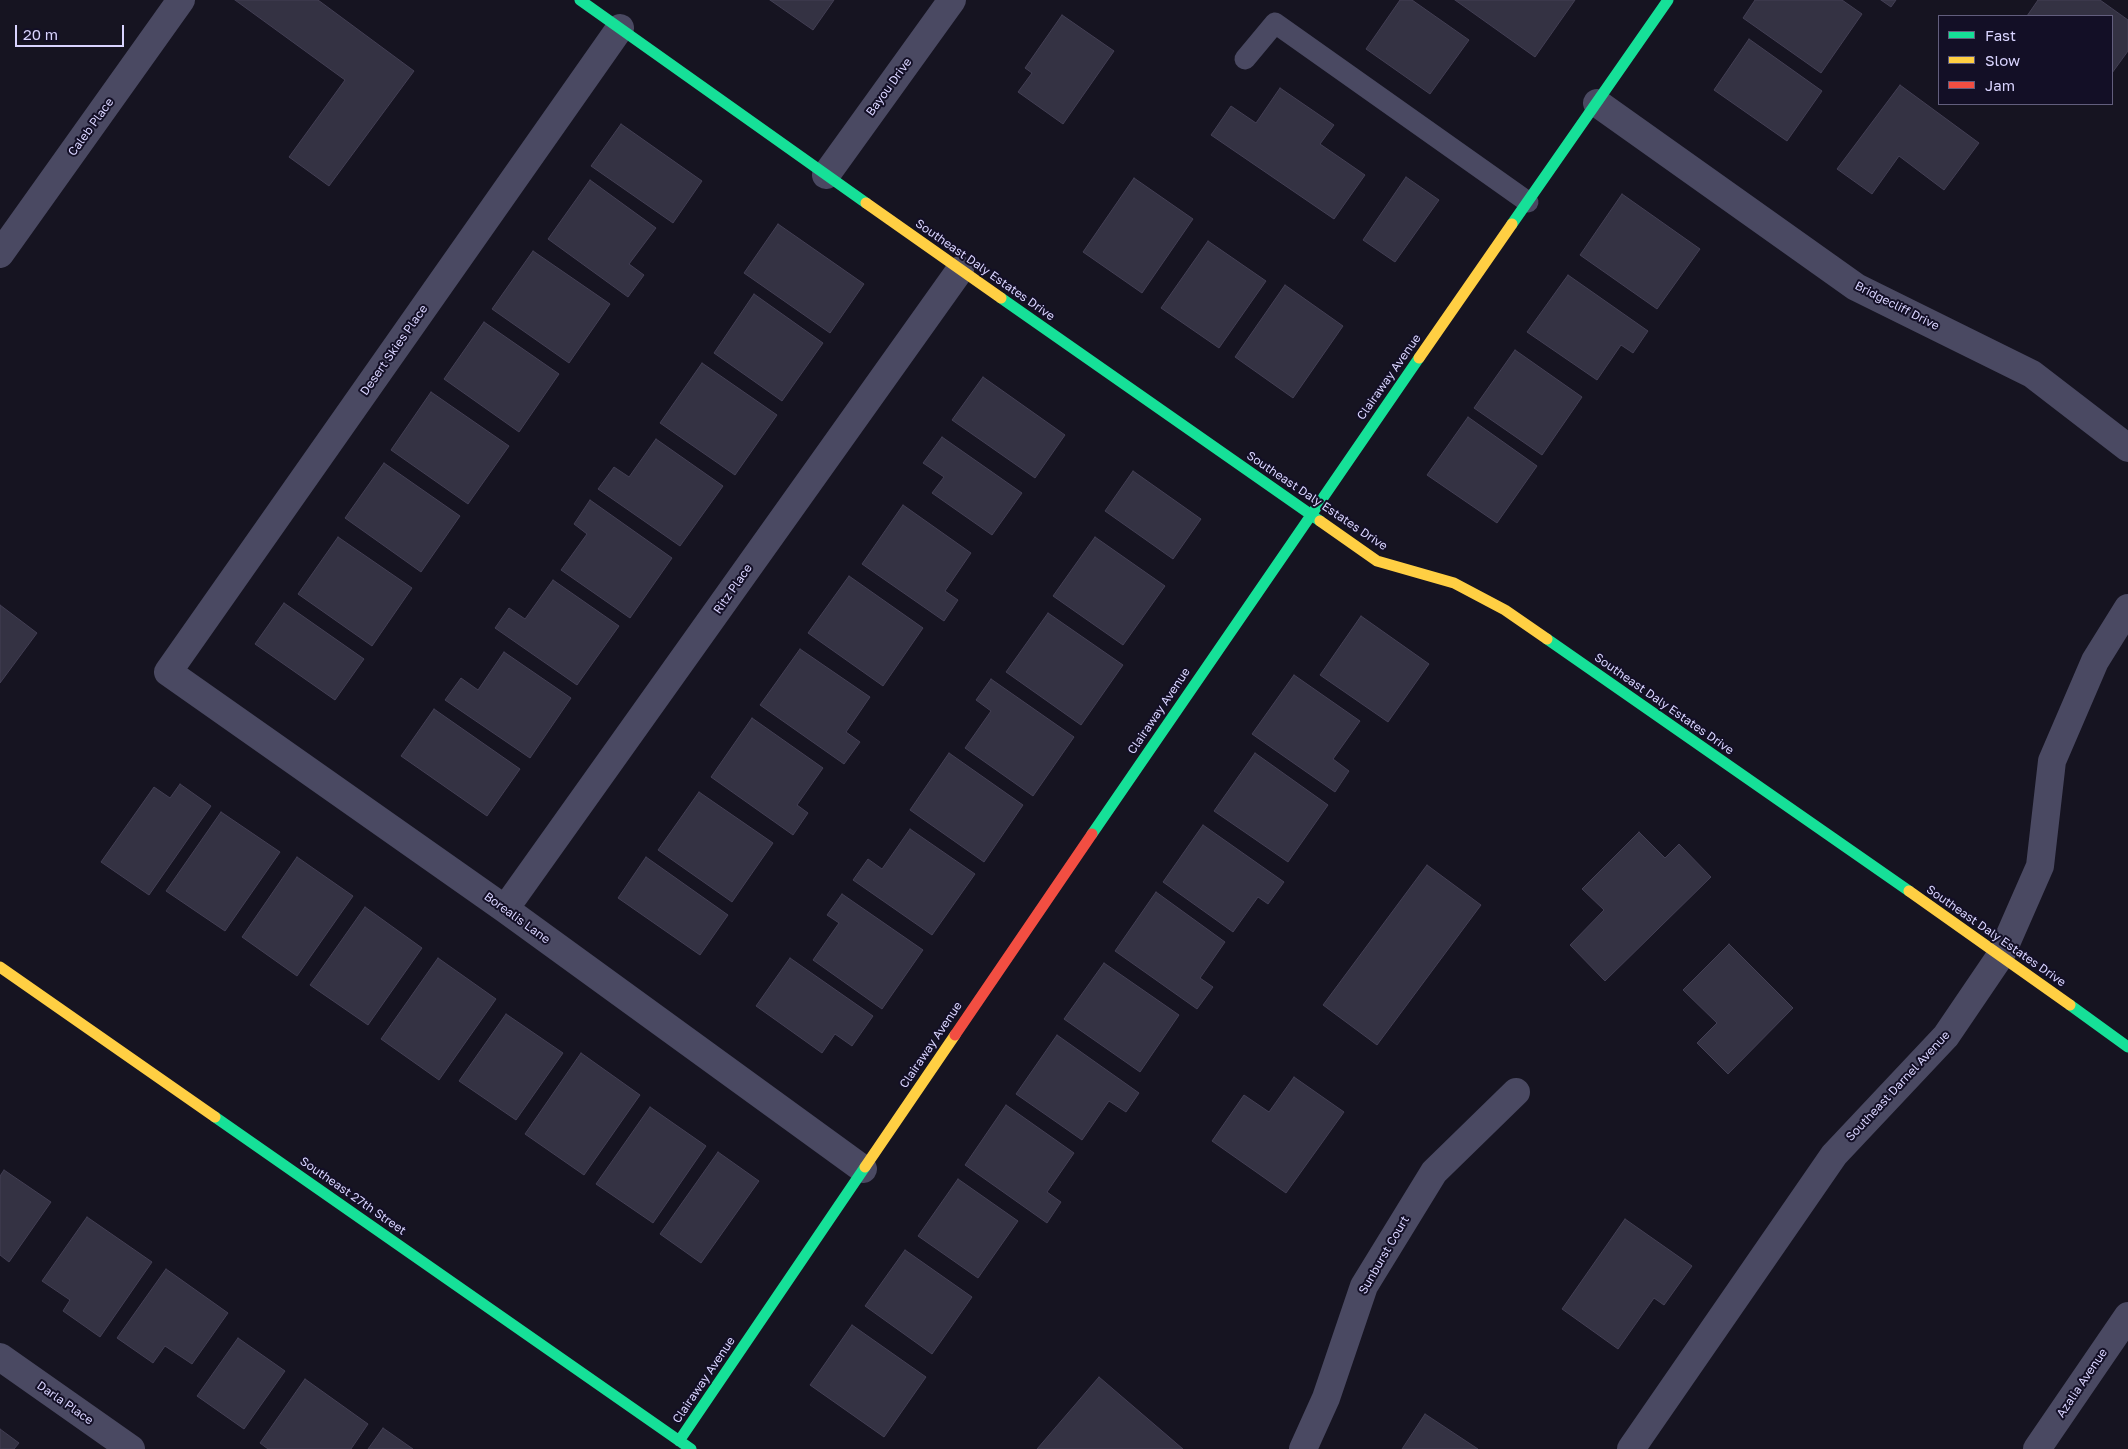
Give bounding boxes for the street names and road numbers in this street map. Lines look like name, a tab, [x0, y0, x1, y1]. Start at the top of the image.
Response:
street label: Bayou Drive	[863, 55, 915, 119]
street label: Caleb Place	[65, 95, 117, 159]
street label: Southeast Daly Estates Drive	[913, 216, 1057, 324]
street label: Bridgecliff Drive	[1852, 279, 1942, 333]
street label: Desert Skies Place	[357, 302, 431, 398]
street label: Clairaway Avenue	[1354, 331, 1424, 423]
street label: Southeast Daly Estates Drive	[1244, 448, 1390, 554]
street label: Ritz Place	[711, 561, 755, 617]
street label: Southeast Daly Estates Drive	[1592, 650, 1736, 758]
street label: Clairaway Avenue	[1125, 665, 1193, 757]
street label: Southeast Daly Estates Drive	[1924, 882, 2068, 990]
street label: Borealis Lane	[481, 889, 553, 947]
street label: Clairaway Avenue	[897, 999, 965, 1091]
street label: Southeast Darnel Avenue	[1843, 1028, 1953, 1144]
street label: Southeast 27th Street	[297, 1154, 409, 1238]
street label: Sunburst Court	[1356, 1213, 1412, 1297]
street label: Clairaway Avenue	[670, 1334, 738, 1426]
street label: Azalia Avenue	[2054, 1346, 2110, 1420]
street label: Darla Place	[34, 1378, 96, 1428]

